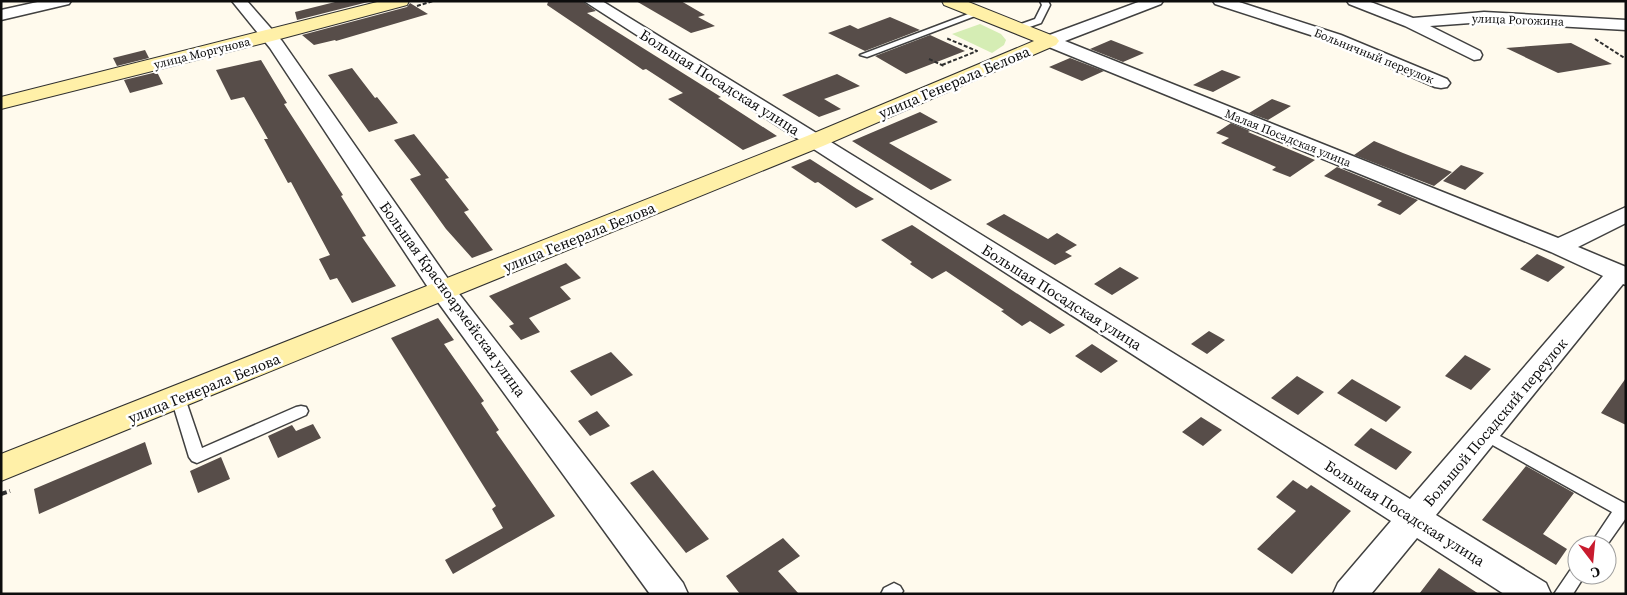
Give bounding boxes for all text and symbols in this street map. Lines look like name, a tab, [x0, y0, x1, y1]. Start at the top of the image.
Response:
street label: улица Рогожина	[1472, 10, 1565, 30]
street label: Большая Посадская улица	[636, 24, 804, 140]
street label: Больничный переулок	[1312, 25, 1437, 87]
street label: улица Моргунова	[152, 33, 253, 73]
street label: улица Генерала Белова	[875, 40, 1033, 123]
street label: Малая Посадская улица	[1223, 105, 1354, 171]
street label: Большая Красноармейская улица	[375, 197, 531, 401]
street label: улица Генерала Белова	[500, 197, 659, 277]
street label: Большая Посадская улица	[978, 239, 1146, 355]
street label: Большой Посадский переулок	[1418, 333, 1572, 511]
street label: улица Генерала Белова	[125, 348, 284, 428]
street label: Большая Посадская улица	[1321, 455, 1489, 571]
north arrow	[1567, 535, 1617, 585]
text: С	[1588, 562, 1603, 583]

